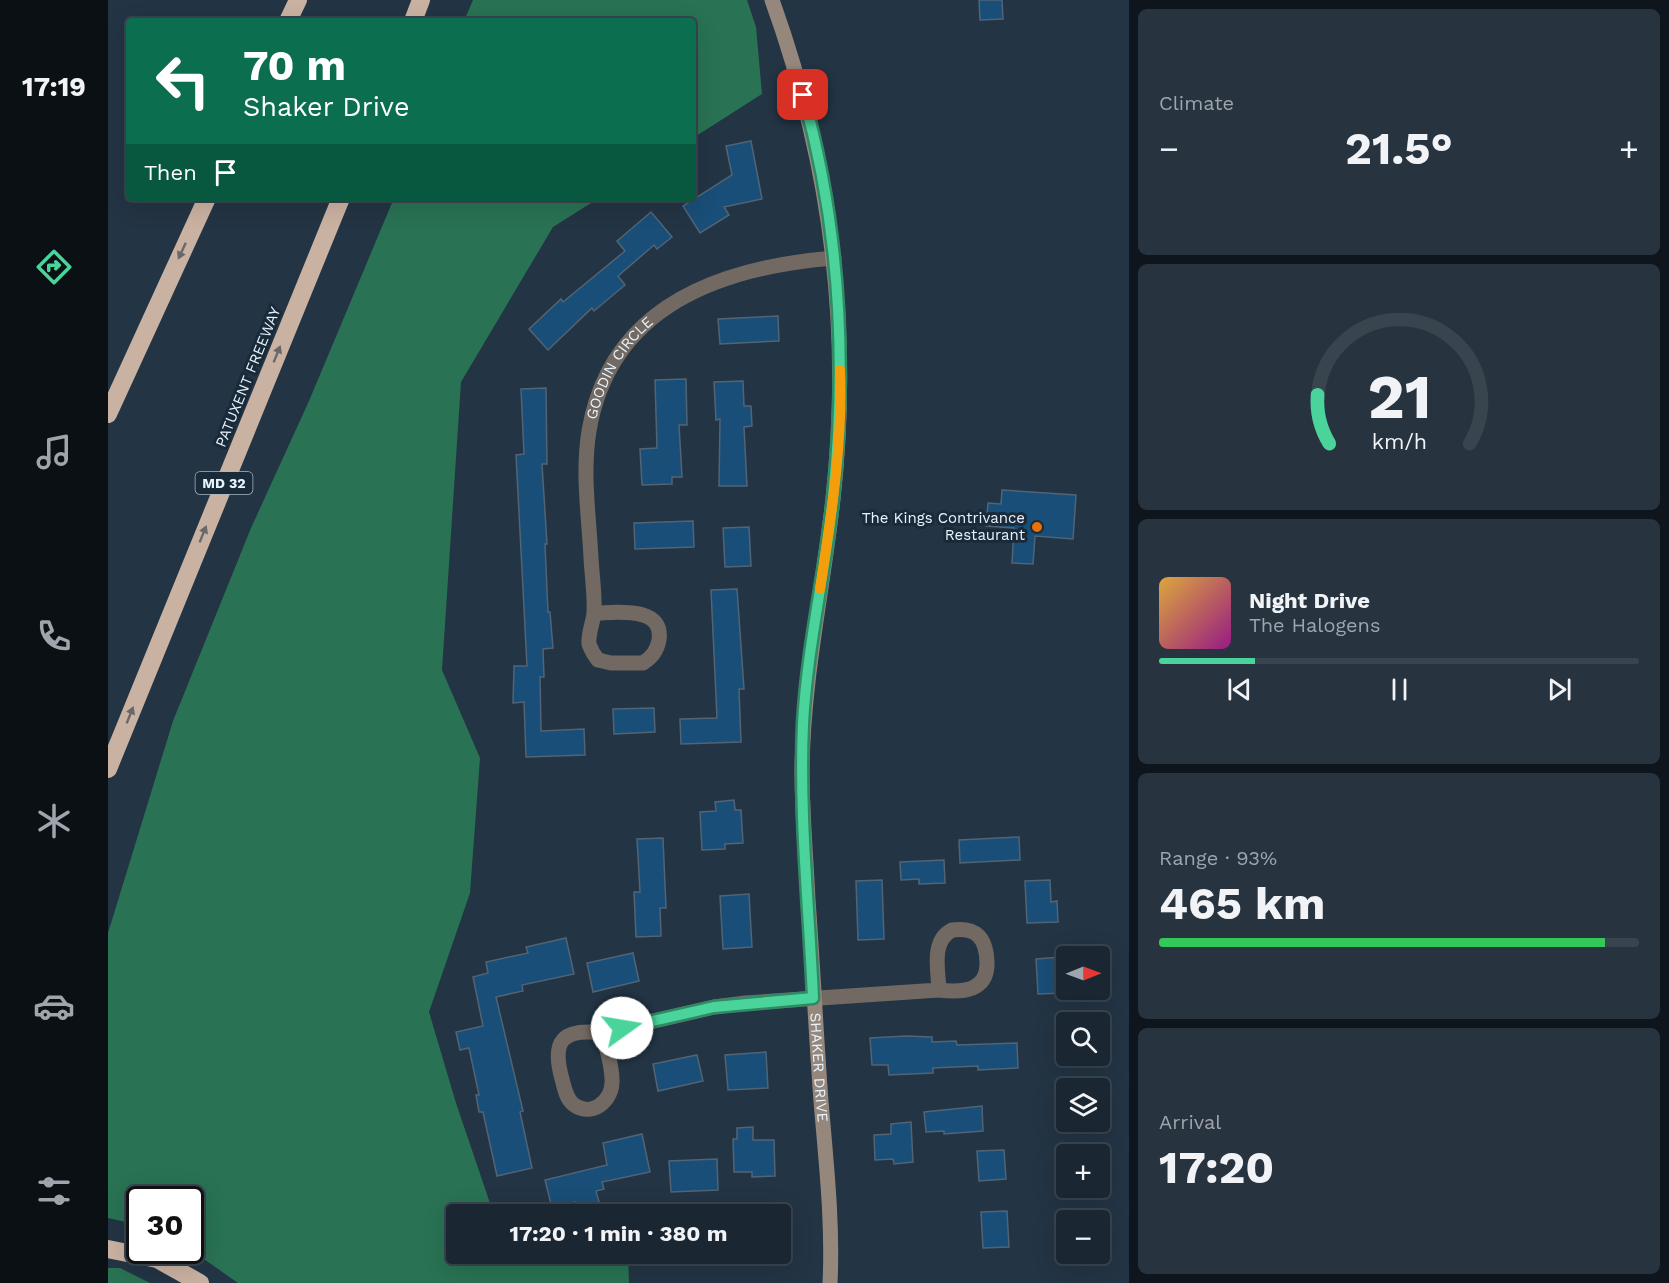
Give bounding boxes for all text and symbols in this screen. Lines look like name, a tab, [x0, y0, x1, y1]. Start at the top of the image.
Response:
text: 70 m	[243, 41, 346, 90]
icon: left	[144, 42, 222, 120]
pin	[777, 69, 828, 120]
text: 17:19	[22, 71, 86, 103]
icon: arrive	[786, 78, 819, 111]
text: Shaker Drive	[243, 91, 409, 123]
text: Climate	[1159, 91, 1234, 115]
text: 21.5°	[1345, 122, 1453, 175]
text: −	[1159, 129, 1179, 168]
text: +	[1619, 129, 1639, 168]
icon: arrive	[209, 156, 242, 189]
text: Then	[144, 160, 197, 185]
one-way arrow	[178, 243, 187, 260]
icon: directions	[33, 246, 75, 288]
street label: PATUXENT FREEWAY	[212, 304, 285, 450]
street label: GOODIN CIRCLE	[583, 313, 657, 421]
one-way arrow	[272, 344, 282, 362]
text: 21	[1367, 360, 1431, 433]
text: km/h	[1371, 429, 1427, 454]
icon: music	[33, 431, 75, 473]
road number: MD 32	[196, 472, 252, 494]
place label: The Kings Contrivance Restaurant	[862, 509, 1026, 544]
marker: The Kings Contrivance Restaurant	[1030, 520, 1044, 534]
one-way arrow	[198, 525, 208, 543]
text: Night Drive	[1249, 588, 1370, 613]
text: The Halogens	[1249, 613, 1381, 637]
icon: phone	[33, 615, 75, 657]
icon: previous	[1223, 673, 1256, 706]
icon: pause	[1383, 673, 1416, 706]
icon: next	[1543, 673, 1576, 706]
one-way arrow	[126, 706, 135, 724]
icon: climate	[33, 800, 75, 842]
text: Range · 93%	[1159, 846, 1277, 870]
text: 465 km	[1159, 877, 1325, 930]
north arrow	[1056, 946, 1110, 1000]
map controls	[1056, 946, 1110, 1264]
icon: car	[33, 985, 75, 1027]
position arrow	[590, 996, 654, 1060]
street label: SHAKER DRIVE	[806, 1012, 832, 1123]
button: search	[1056, 1012, 1110, 1066]
button: layers	[1056, 1078, 1110, 1132]
text: Arrival	[1159, 1110, 1221, 1134]
text: 17:20	[1159, 1141, 1274, 1194]
button: +	[1056, 1144, 1110, 1198]
icon: filters	[33, 1170, 75, 1212]
speed limit sign: 30	[126, 1186, 204, 1264]
button: −	[1056, 1210, 1110, 1264]
text: 17:20 · 1 min · 380 m	[510, 1221, 727, 1246]

